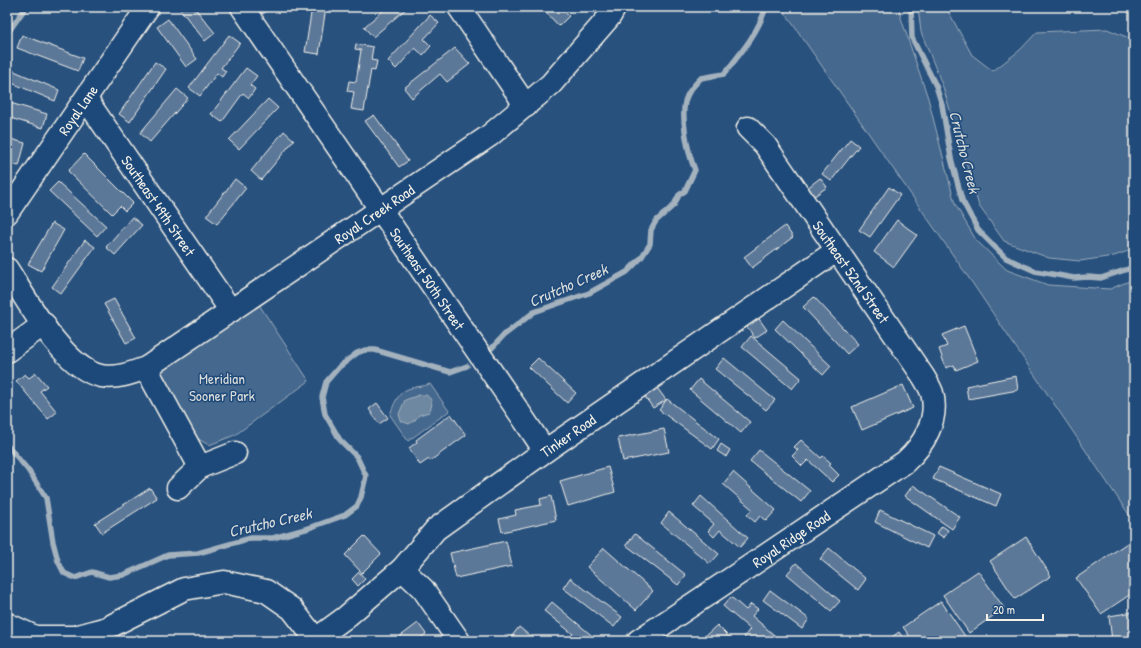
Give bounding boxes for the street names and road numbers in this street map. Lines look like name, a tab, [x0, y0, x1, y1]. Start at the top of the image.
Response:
street label: Royal Lane	[53, 80, 102, 139]
street label: Southeast 49th Street	[117, 151, 201, 261]
street label: Royal Creek Road	[330, 179, 418, 248]
street label: Southeast 52nd Street	[808, 216, 895, 328]
street label: Southeast 50th Street	[385, 223, 471, 335]
street label: Tinker Road	[536, 409, 600, 462]
street label: Royal Ridge Road	[748, 505, 834, 572]

